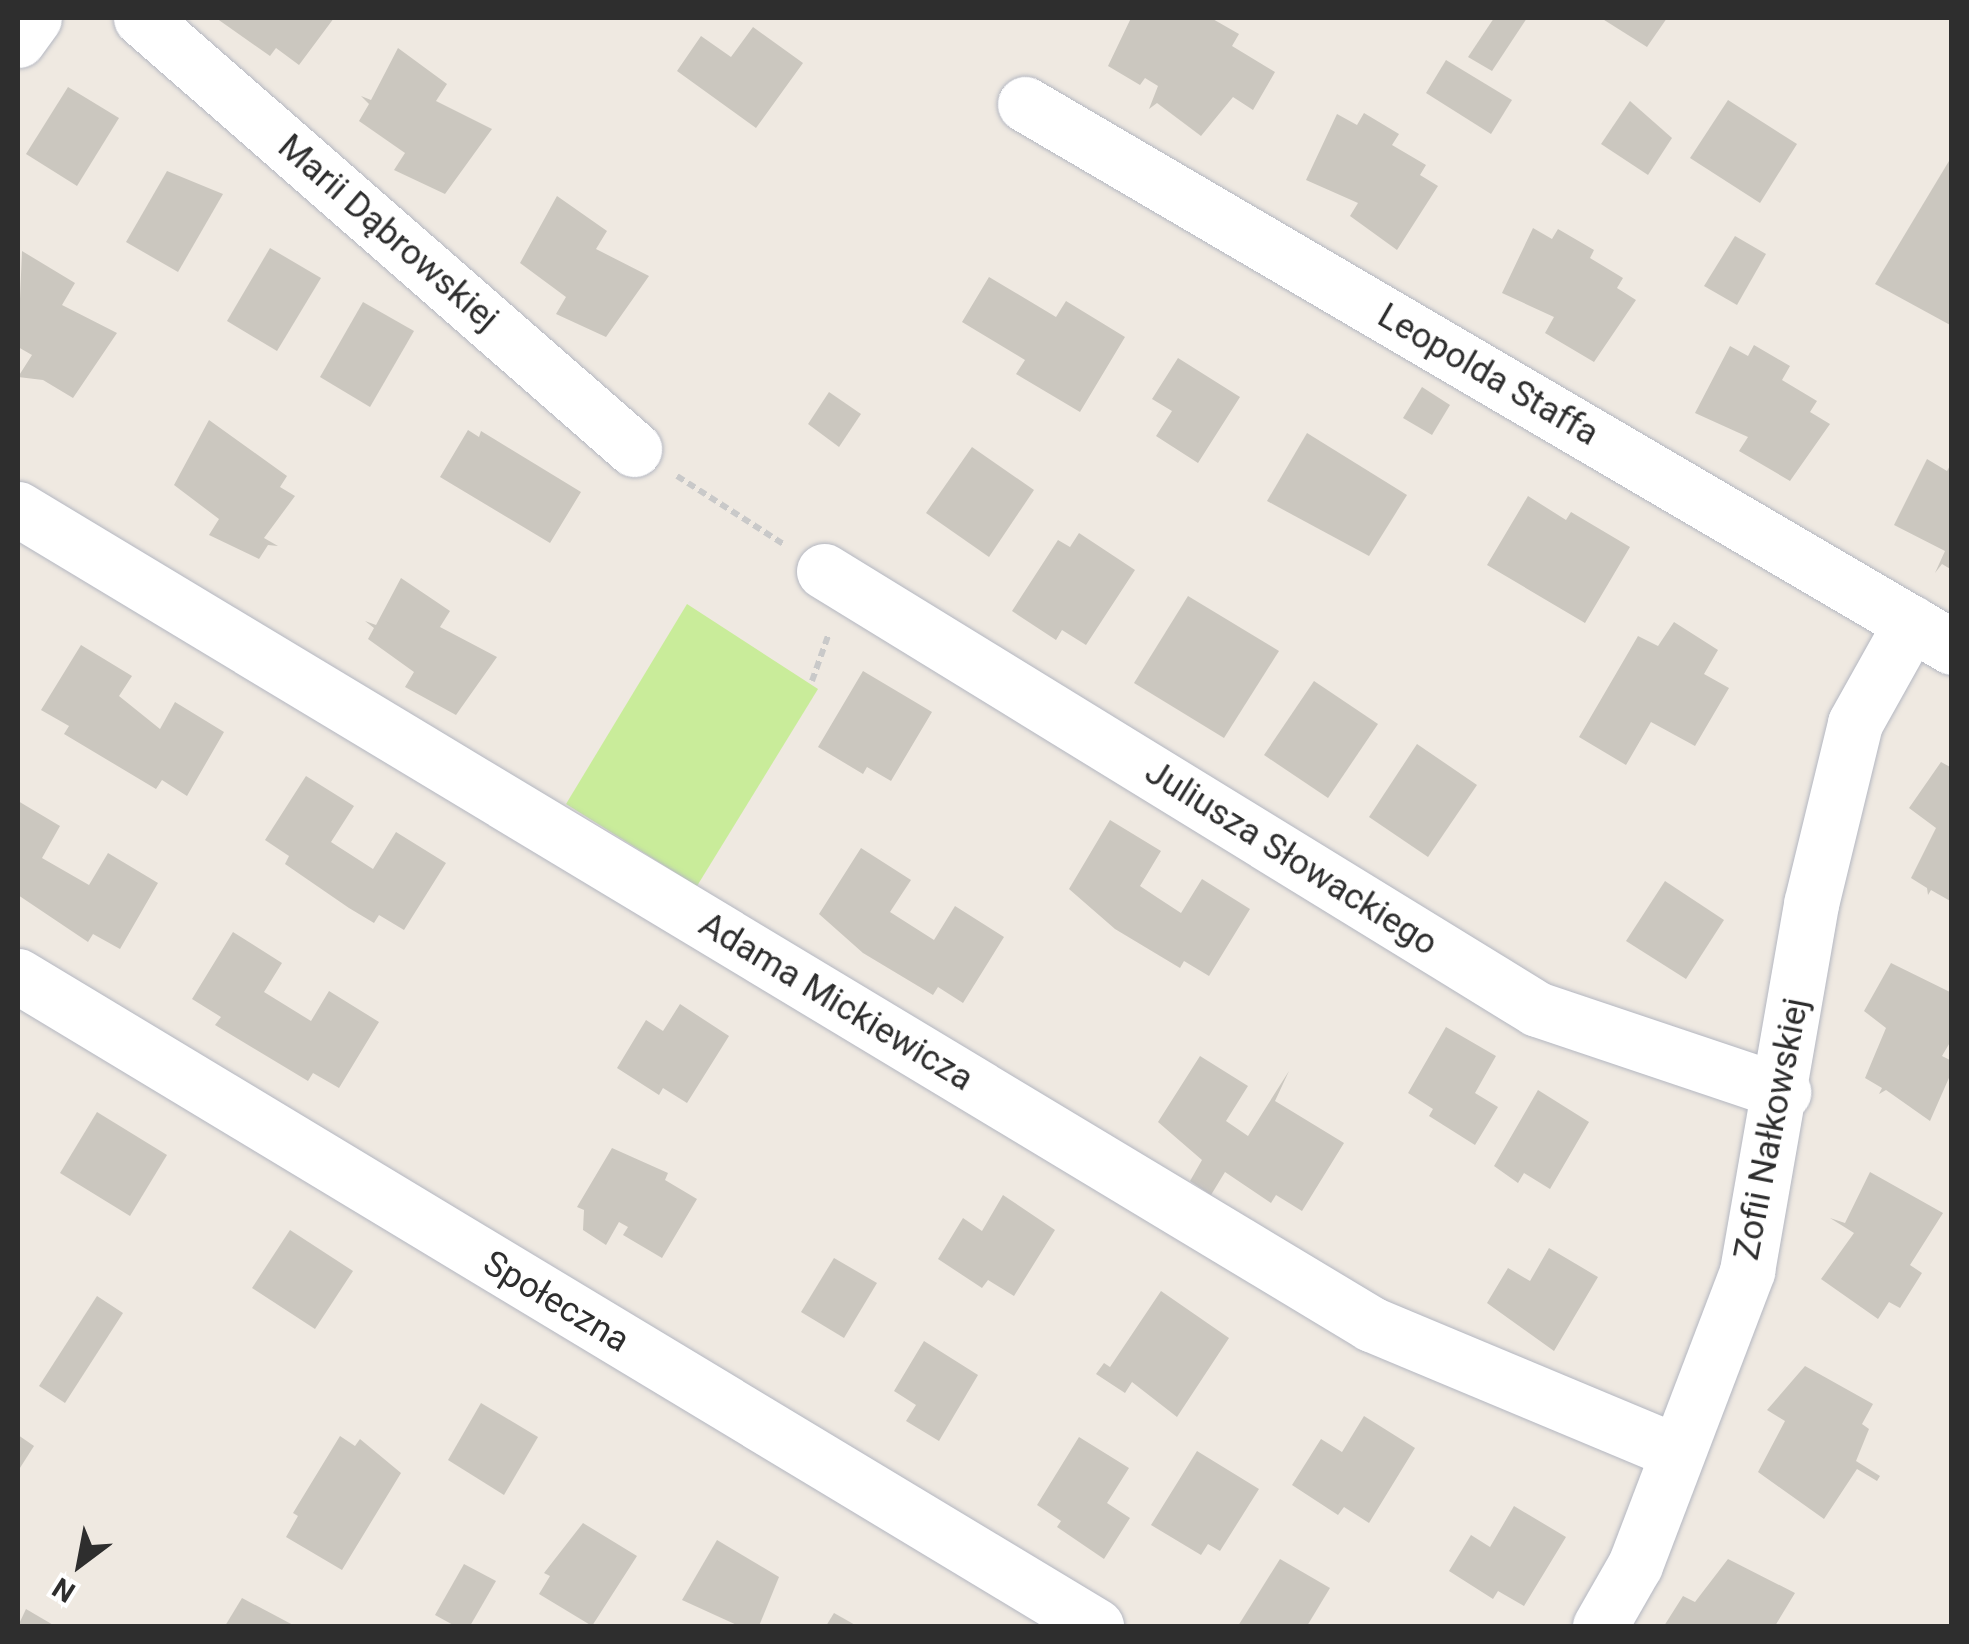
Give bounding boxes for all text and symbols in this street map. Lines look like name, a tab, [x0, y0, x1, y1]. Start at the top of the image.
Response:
street label: Marii Dąbrowskiej	[269, 126, 507, 340]
street label: Leopolda Staffa	[1370, 295, 1606, 455]
street label: Juliusza Słowackiego	[1137, 751, 1445, 965]
street label: Adama Mickiewicza	[692, 904, 980, 1100]
street label: Zofii Nałkowskiej	[1726, 994, 1818, 1264]
street label: Społeczna	[476, 1242, 636, 1362]
north arrow	[30, 1514, 130, 1614]
text: N	[47, 1571, 81, 1609]

